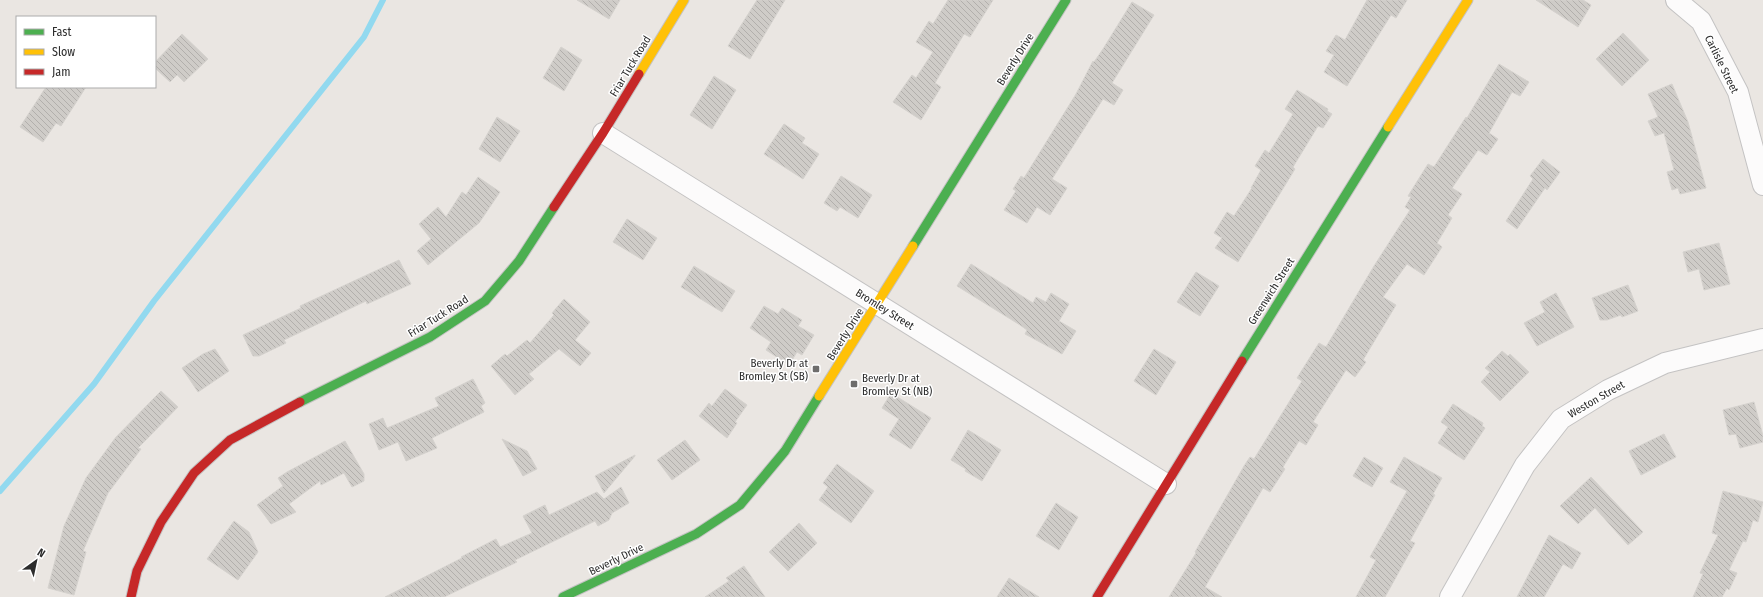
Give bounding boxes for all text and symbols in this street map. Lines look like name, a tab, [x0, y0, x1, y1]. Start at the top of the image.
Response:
legend	[16, 16, 156, 88]
text: Fast	[52, 25, 71, 39]
street label: Beverly Drive	[994, 31, 1037, 88]
street label: Carlisle Street	[1702, 33, 1741, 96]
street label: Friar Tuck Road	[607, 34, 654, 99]
text: Slow	[52, 45, 75, 59]
text: Jam	[52, 65, 70, 79]
street label: Greenwich Street	[1246, 255, 1297, 327]
street label: Bromley Street	[853, 286, 917, 333]
street label: Friar Tuck Road	[406, 293, 471, 340]
street label: Beverly Drive	[824, 306, 867, 363]
place label: Beverly Dr at Bromley St (SB)	[739, 357, 808, 383]
marker: Beverly Dr at Bromley St (SB)	[811, 364, 821, 374]
place label: Beverly Dr at Bromley St (NB)	[862, 372, 932, 398]
street label: Weston Street	[1566, 378, 1627, 421]
marker: Beverly Dr at Bromley St (NB)	[849, 379, 859, 389]
north arrow	[16, 541, 56, 581]
street label: Beverly Drive	[587, 541, 646, 578]
text: N	[35, 546, 47, 560]

